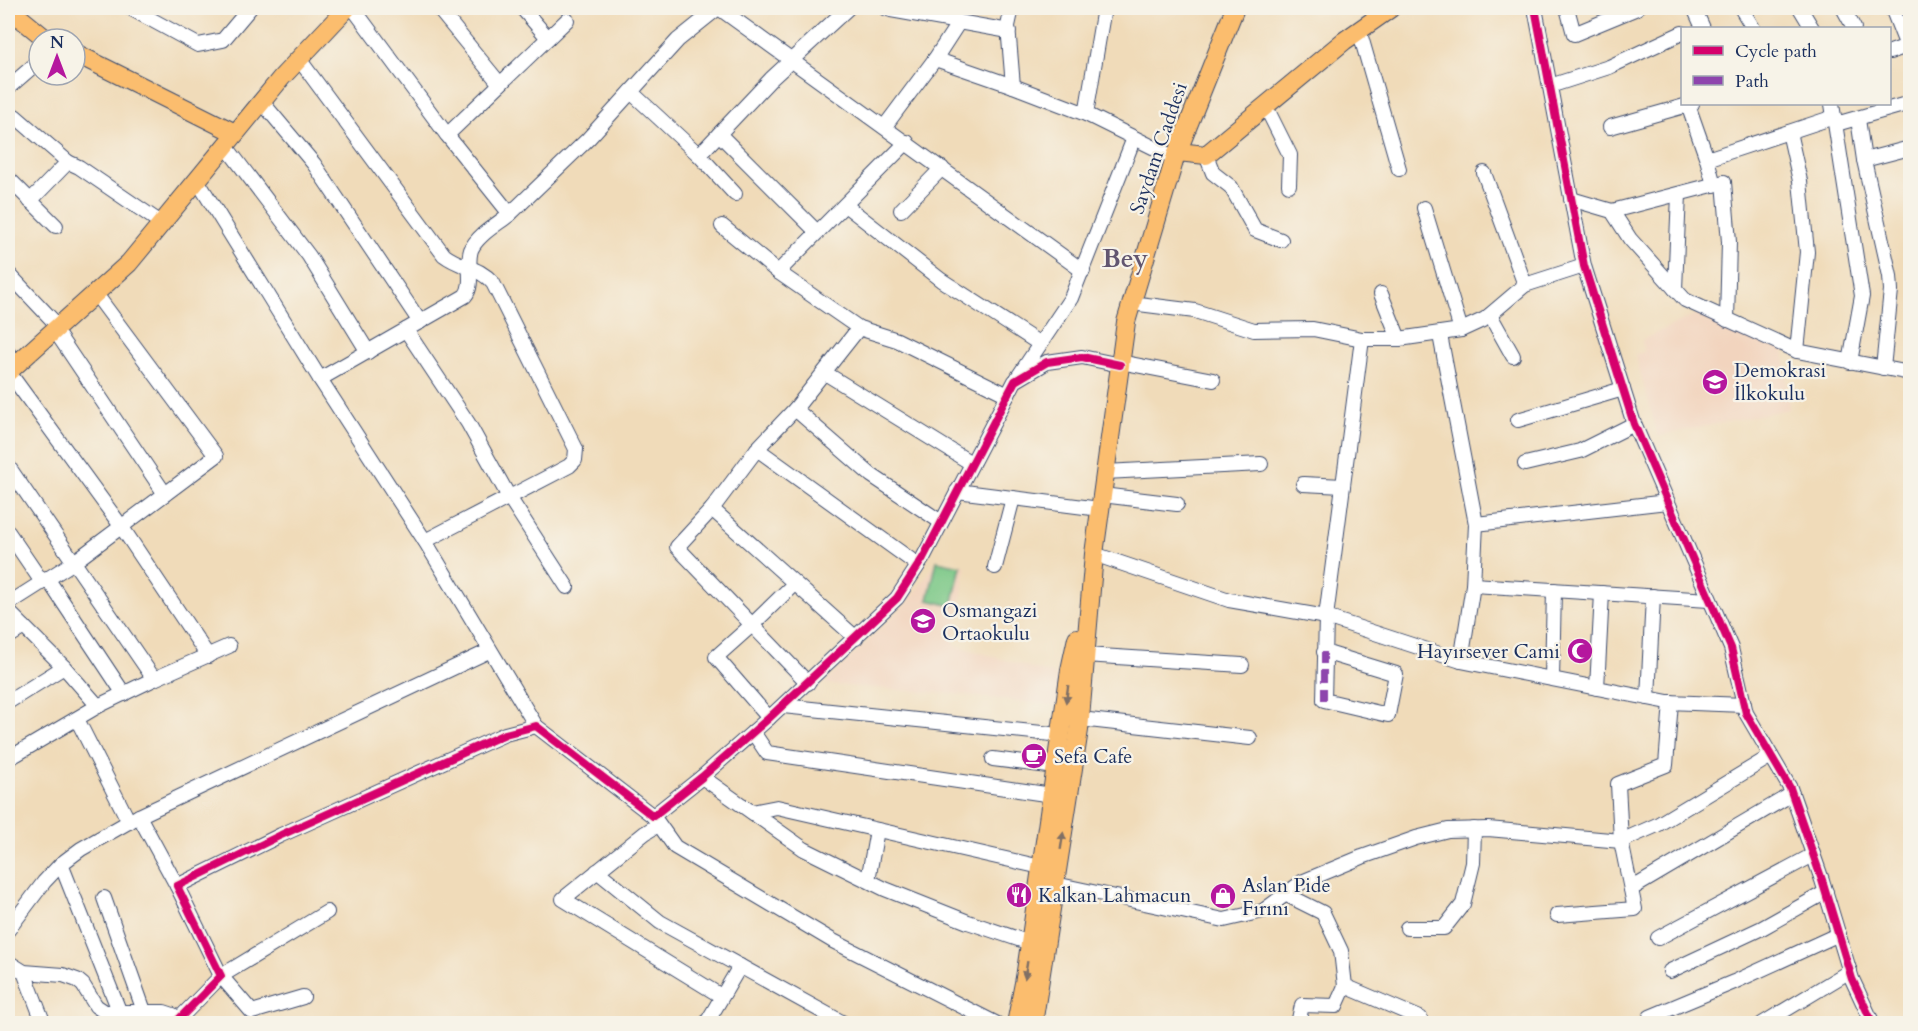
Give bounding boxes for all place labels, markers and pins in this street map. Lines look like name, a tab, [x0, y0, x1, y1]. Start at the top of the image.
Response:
place label: Demokrasi İlkokulu	[1734, 357, 1826, 407]
school or university icon: Demokrasi İlkokulu	[1700, 367, 1730, 397]
place label: Osmangazi Ortaokulu	[942, 597, 1038, 647]
school or university icon: Osmangazi Ortaokulu	[908, 606, 938, 636]
mosque icon: Hayırsever Cami	[1565, 636, 1595, 666]
place label: Hayırsever Cami	[1417, 638, 1560, 665]
cafe icon: Sefa Cafe	[1019, 741, 1049, 771]
place label: Sefa Cafe	[1054, 743, 1132, 770]
place label: Aslan Pide Fırını	[1242, 872, 1331, 922]
restaurant icon: Kalkan Lahmacun	[1004, 880, 1034, 910]
shop icon: Aslan Pide Fırını	[1208, 881, 1238, 911]
place label: Kalkan Lahmacun	[1038, 882, 1192, 909]

